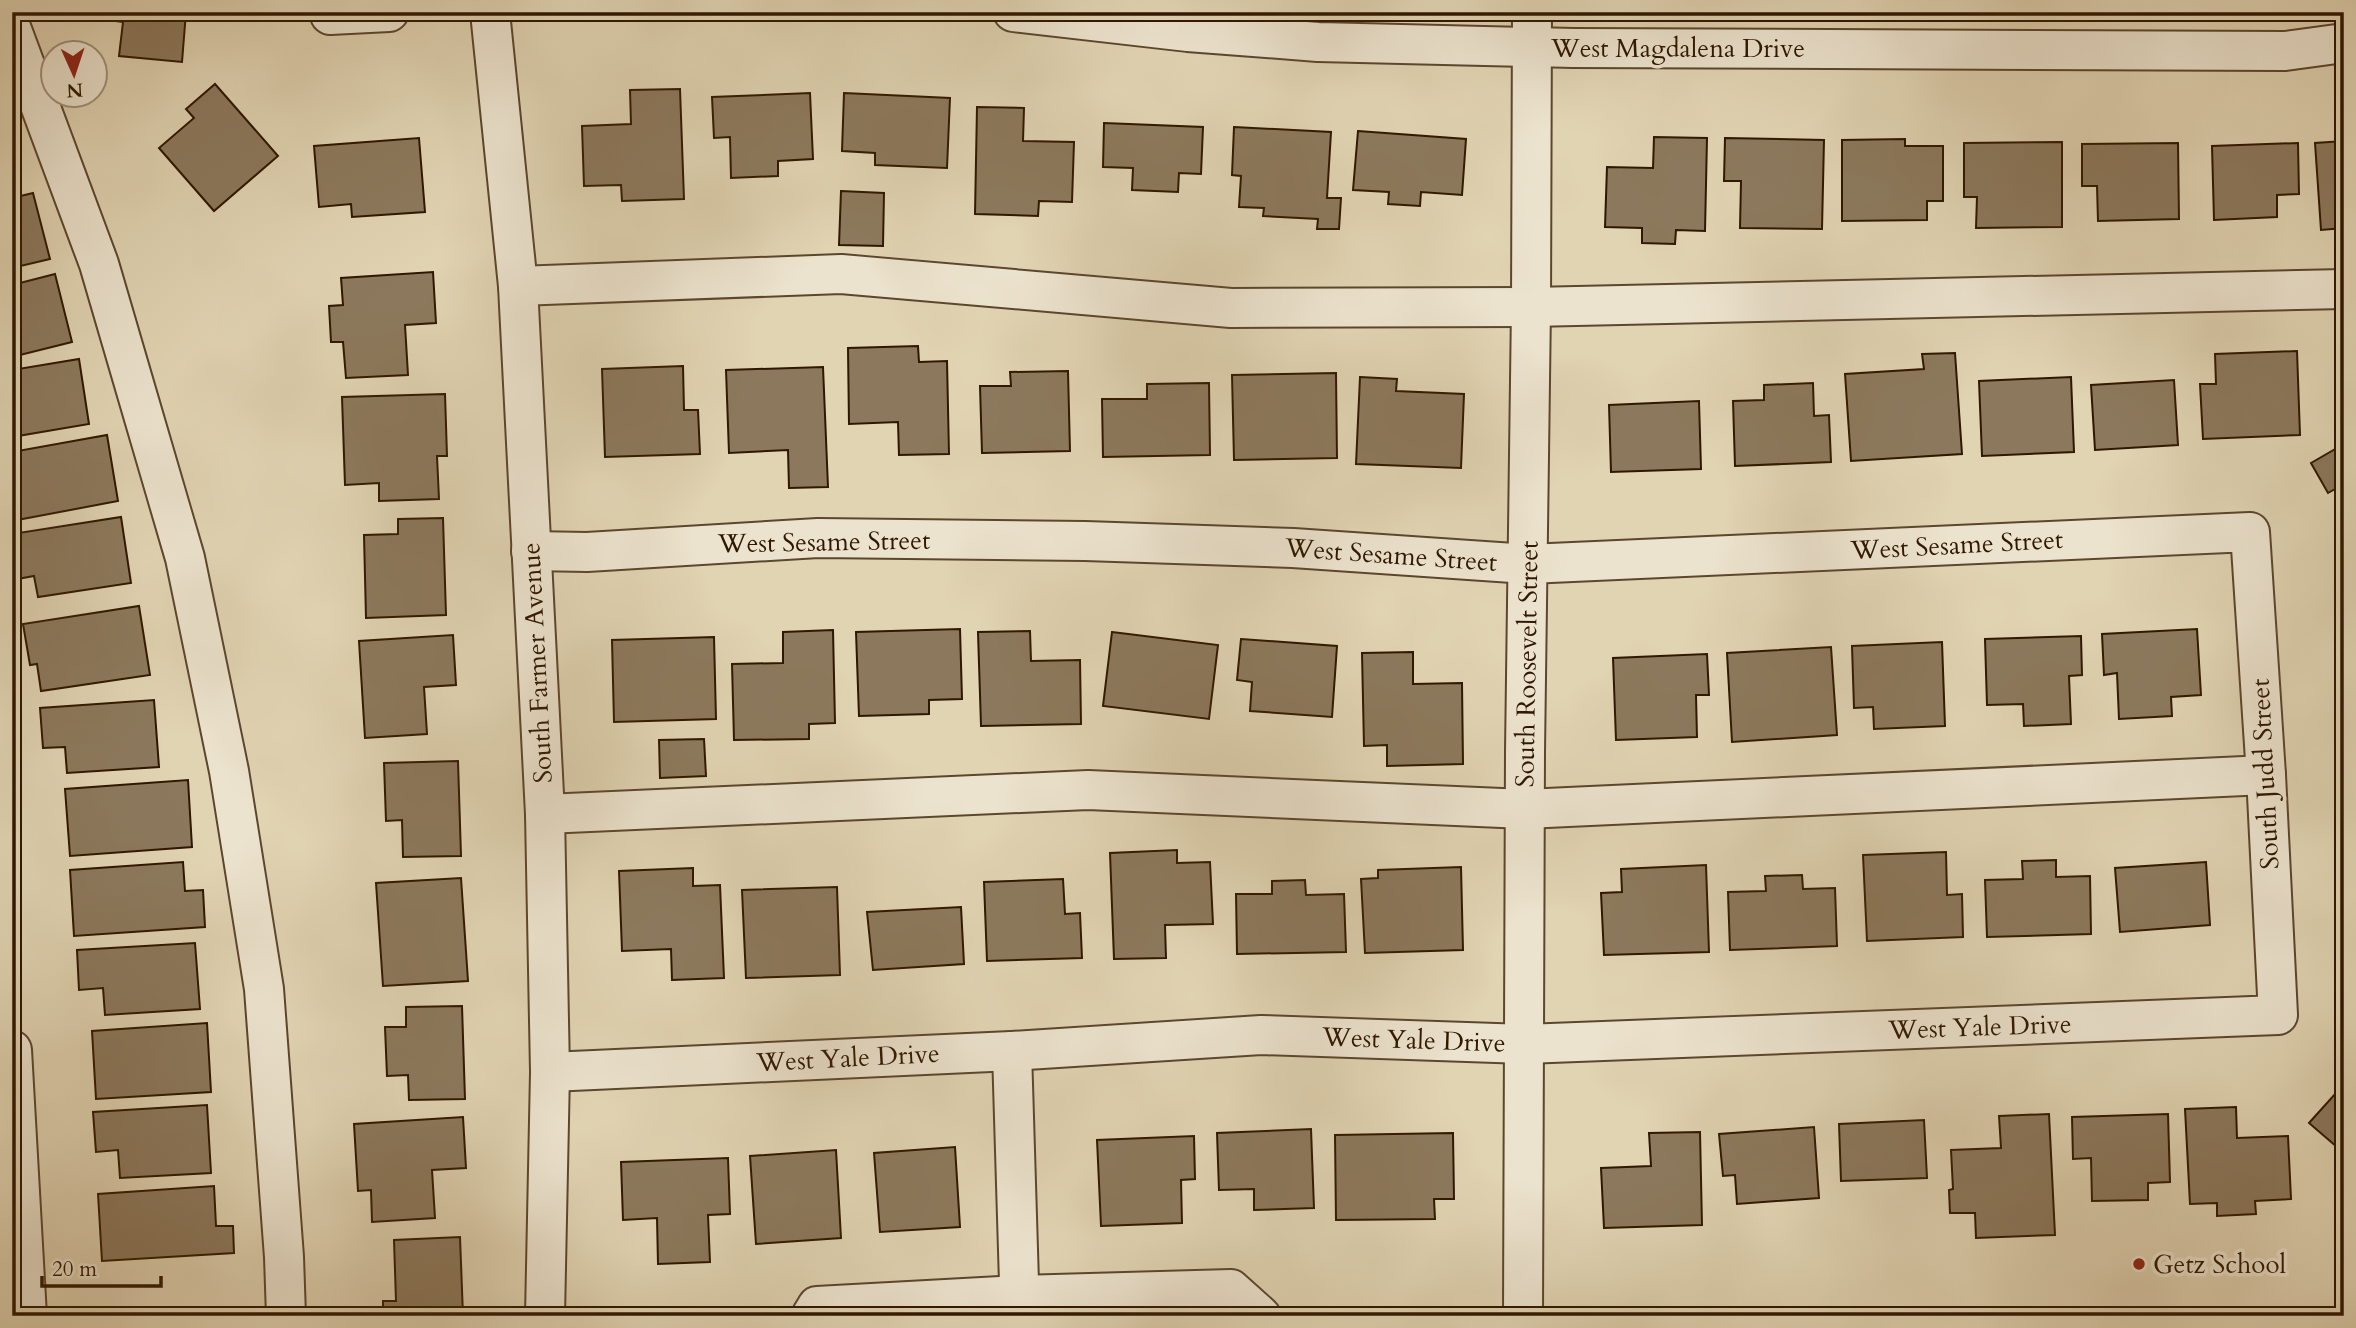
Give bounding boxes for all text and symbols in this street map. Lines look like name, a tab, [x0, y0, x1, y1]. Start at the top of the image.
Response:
street label: West Magdalena Drive	[1550, 31, 1805, 66]
north arrow	[38, 38, 108, 108]
text: N	[65, 77, 84, 103]
street label: West Sesame Street	[1849, 522, 2064, 568]
street label: West Sesame Street	[716, 523, 931, 561]
street label: West Sesame Street	[1283, 530, 1498, 580]
street label: South Roosevelt Street	[1507, 540, 1547, 788]
street label: South Farmer Avenue	[513, 542, 561, 784]
street label: South Judd Street	[2243, 678, 2287, 870]
street label: West Yale Drive	[1887, 1006, 2072, 1048]
street label: West Yale Drive	[1321, 1019, 1506, 1061]
street label: West Yale Drive	[755, 1036, 940, 1080]
scale bar	[42, 1244, 161, 1288]
place label: Getz School	[2153, 1247, 2286, 1282]
text: 20 m	[52, 1255, 97, 1284]
marker: Getz School	[2131, 1256, 2147, 1272]

